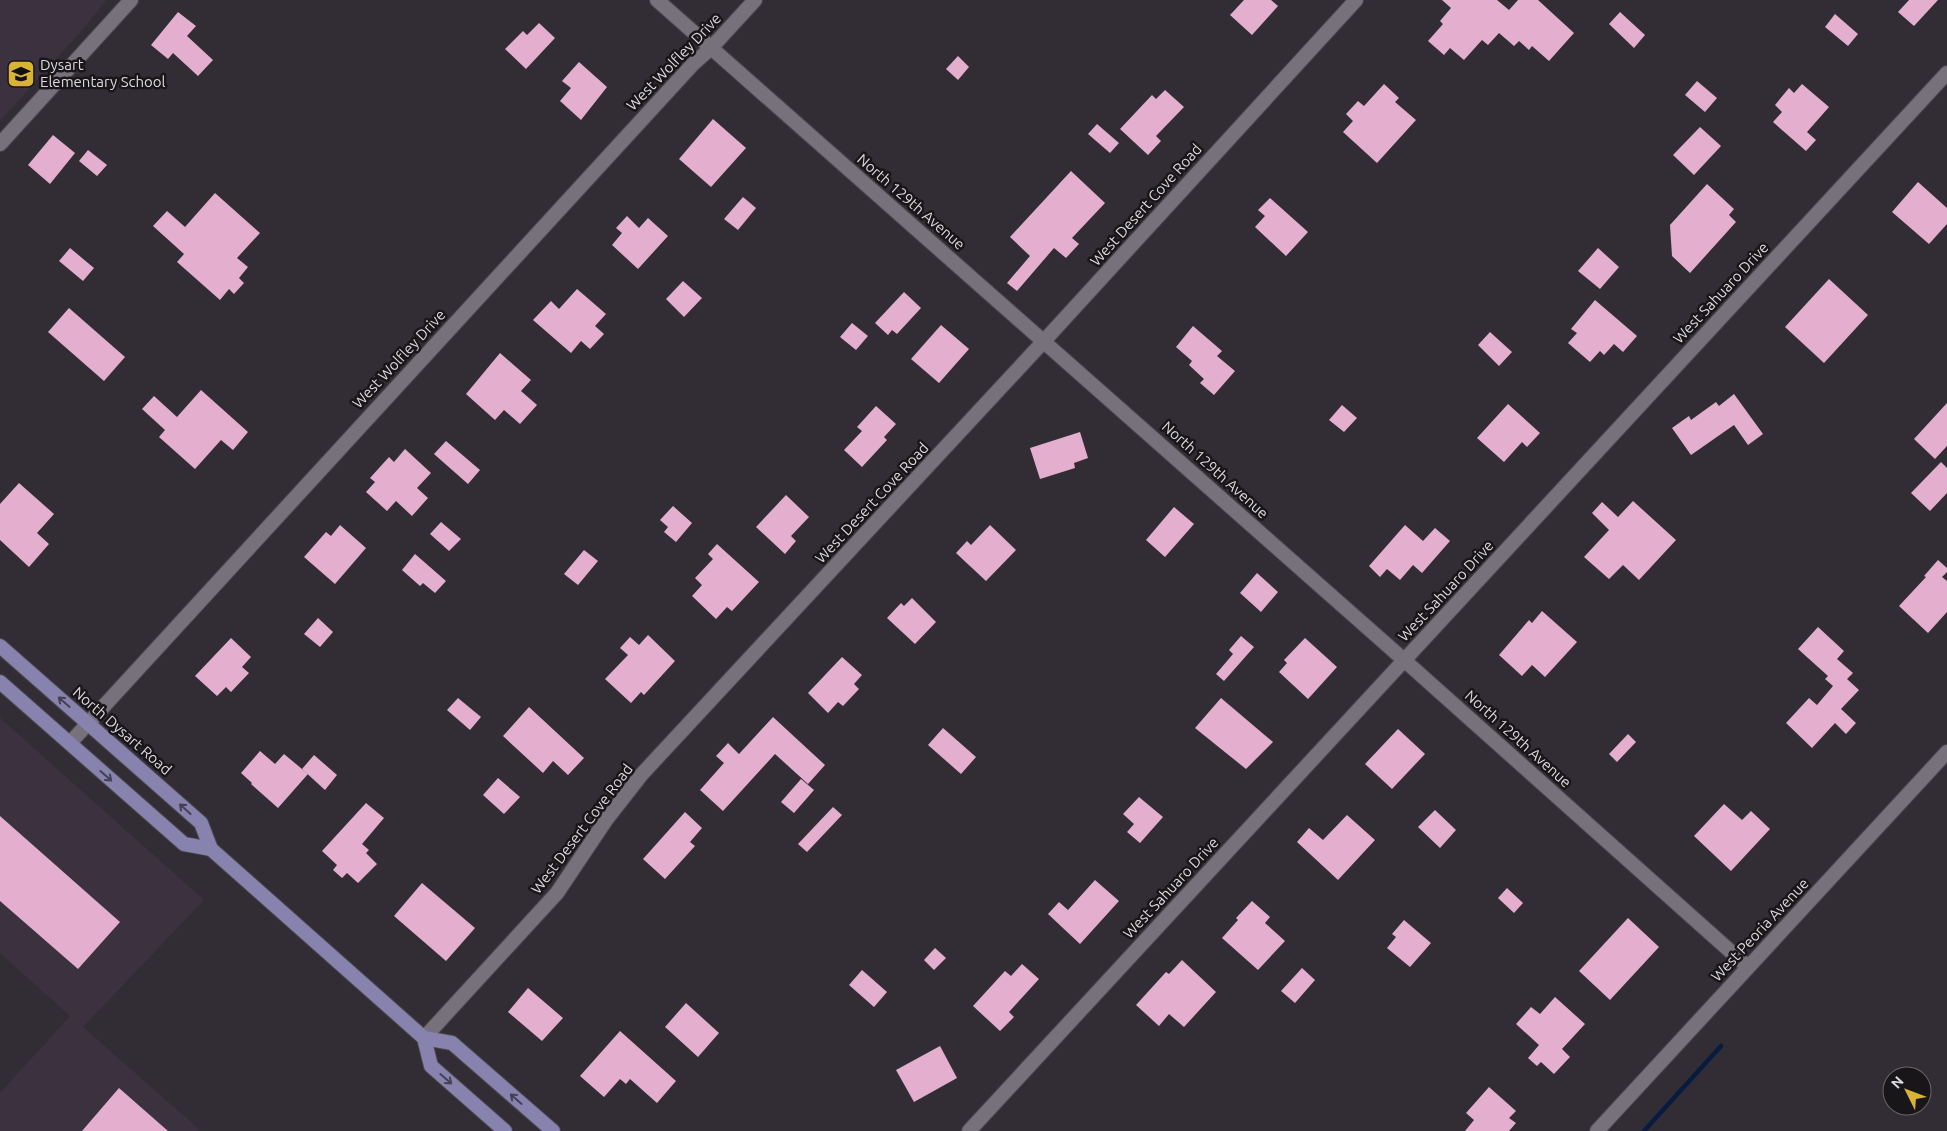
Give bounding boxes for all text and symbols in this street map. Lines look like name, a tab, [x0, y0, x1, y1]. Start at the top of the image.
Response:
street label: West Wolfley Drive	[623, 10, 724, 114]
place label: Dysart Elementary School	[40, 56, 166, 90]
school or university icon: Dysart Elementary School	[6, 59, 36, 89]
street label: West Desert Cove Road	[1086, 140, 1205, 269]
street label: North 129th Avenue	[854, 150, 969, 253]
street label: West Sahuaro Drive	[1670, 239, 1772, 347]
street label: West Wolfley Drive	[349, 306, 449, 411]
street label: North 129th Avenue	[1159, 418, 1272, 522]
street label: West Desert Cove Road	[812, 439, 932, 566]
street label: West Sahuaro Drive	[1395, 537, 1497, 645]
street label: North Dysart Road	[70, 683, 175, 778]
street label: North 129th Avenue	[1462, 687, 1575, 791]
one-way arrow	[57, 696, 70, 707]
street label: West Desert Cove Road	[527, 761, 636, 897]
one-way arrow	[100, 770, 113, 782]
one-way arrow	[179, 804, 192, 815]
street label: West Sahuaro Drive	[1120, 834, 1222, 942]
street label: West Peoria Avenue	[1708, 875, 1812, 985]
north arrow	[1882, 1066, 1932, 1116]
one-way arrow	[439, 1073, 452, 1085]
text: N	[1888, 1073, 1907, 1092]
one-way arrow	[509, 1093, 522, 1105]

